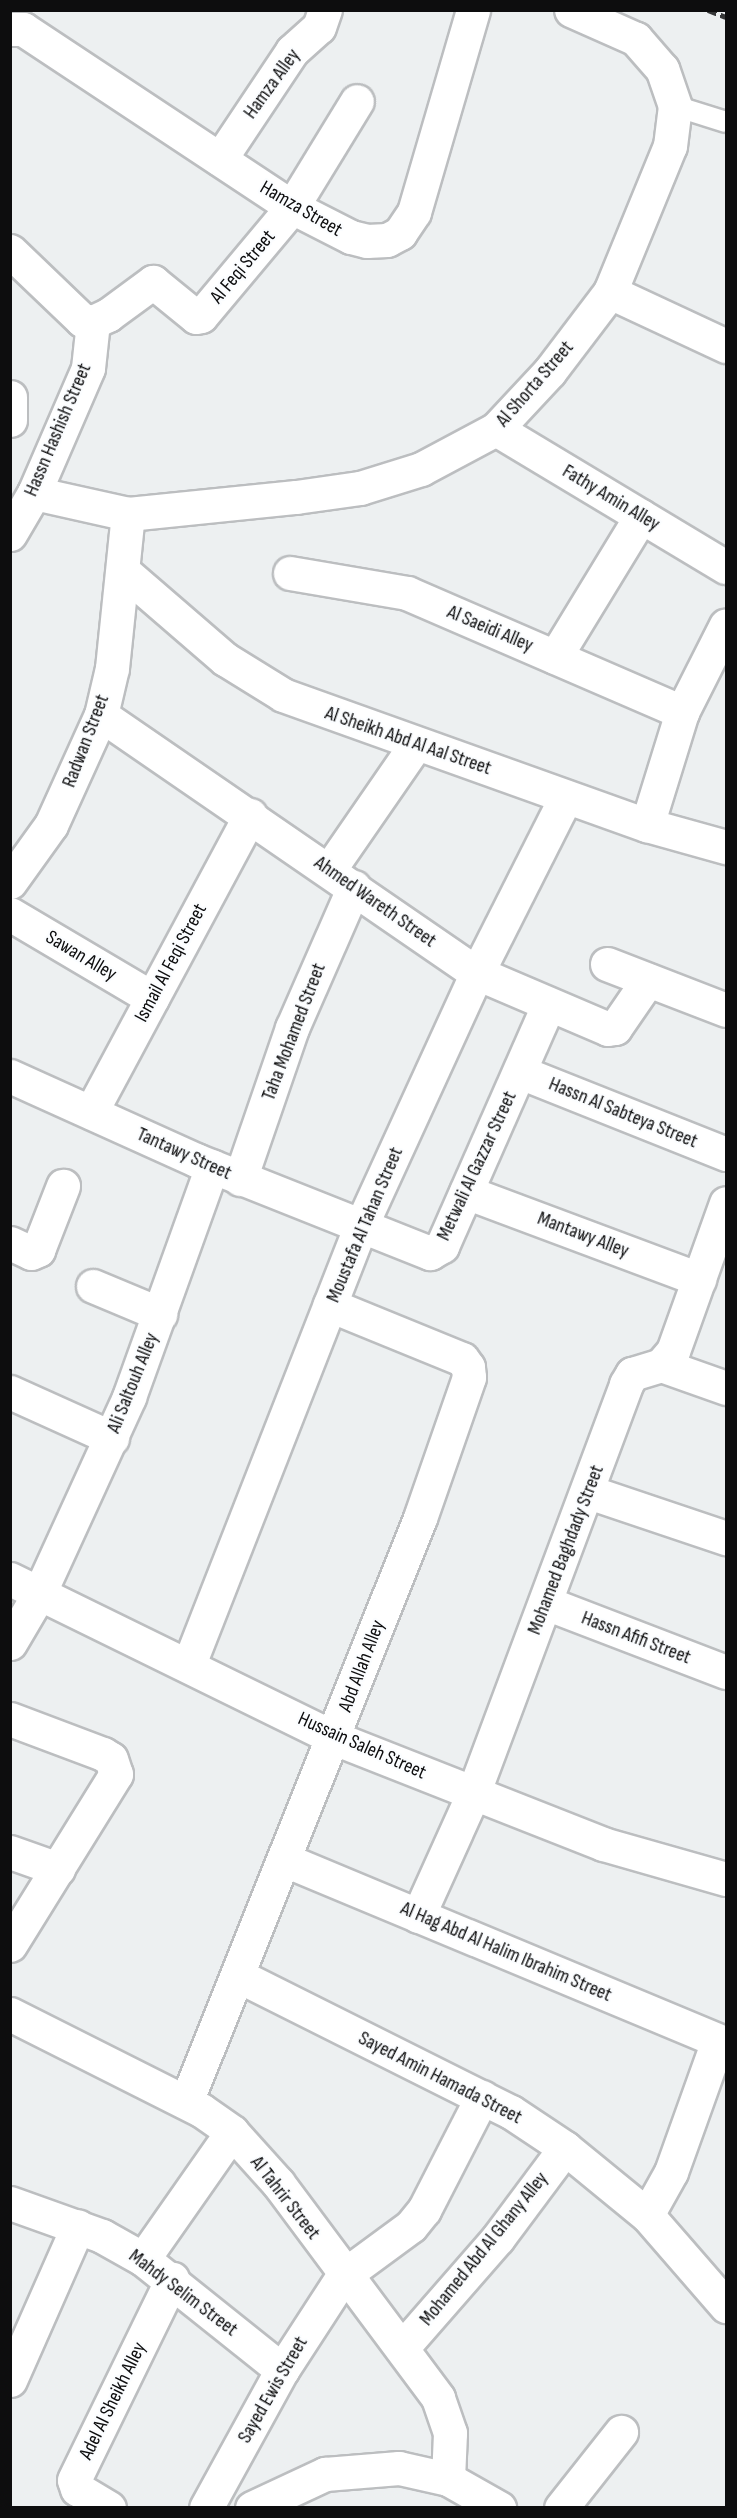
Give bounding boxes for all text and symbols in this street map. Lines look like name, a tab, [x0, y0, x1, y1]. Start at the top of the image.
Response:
street label: Hamza Alley	[239, 44, 305, 124]
street label: Hamza Street	[256, 176, 346, 242]
street label: Al Feqi Street	[205, 225, 281, 309]
street label: Al Shorta Street	[491, 336, 579, 432]
street label: Hassn Hashish Street	[19, 360, 97, 500]
street label: Fathy Amin Alley	[558, 460, 664, 536]
street label: Al Saeidi Alley	[443, 600, 537, 658]
street label: Radwan Street	[57, 691, 115, 791]
street label: Al Sheikh Abd Al Aal Street	[322, 701, 494, 781]
street label: Ahmed Wareth Street	[309, 851, 441, 953]
street label: Ismail Al Feqi Street	[130, 900, 212, 1026]
street label: Sawan Alley	[41, 926, 121, 986]
street label: Taha Mohamed Street	[257, 960, 331, 1104]
street label: Hassn Al Sabteya Street	[545, 1072, 701, 1154]
street label: Metwali Al Gazzar Street	[432, 1087, 522, 1245]
street label: Tantawy Street	[133, 1122, 235, 1186]
street label: Moustafa Al Tahan Street	[321, 1144, 409, 1306]
street label: Mantawy Alley	[534, 1207, 632, 1263]
street label: Ali Saltouh Alley	[102, 1329, 164, 1437]
street label: Mohamed Baghdady Street	[523, 1462, 609, 1638]
street label: Hassn Afifi Street	[578, 1606, 694, 1670]
street label: Abd Allah Alley	[334, 1617, 390, 1715]
street label: Hussain Saleh Street	[294, 1707, 430, 1785]
street label: Al Hag Abd Al Halim Ibrahim Street	[397, 1897, 615, 2007]
street label: Sayed Amin Hamada Street	[354, 2026, 526, 2130]
street label: Al Tahrir Street	[245, 2151, 325, 2245]
street label: Mohamed Abd Al Ghany Alley	[415, 2167, 553, 2331]
street label: Mahdy Selim Street	[124, 2244, 242, 2342]
street label: Sayed Ewis Street	[233, 2332, 313, 2448]
street label: Adel Al Sheikh Alley	[74, 2338, 152, 2464]

